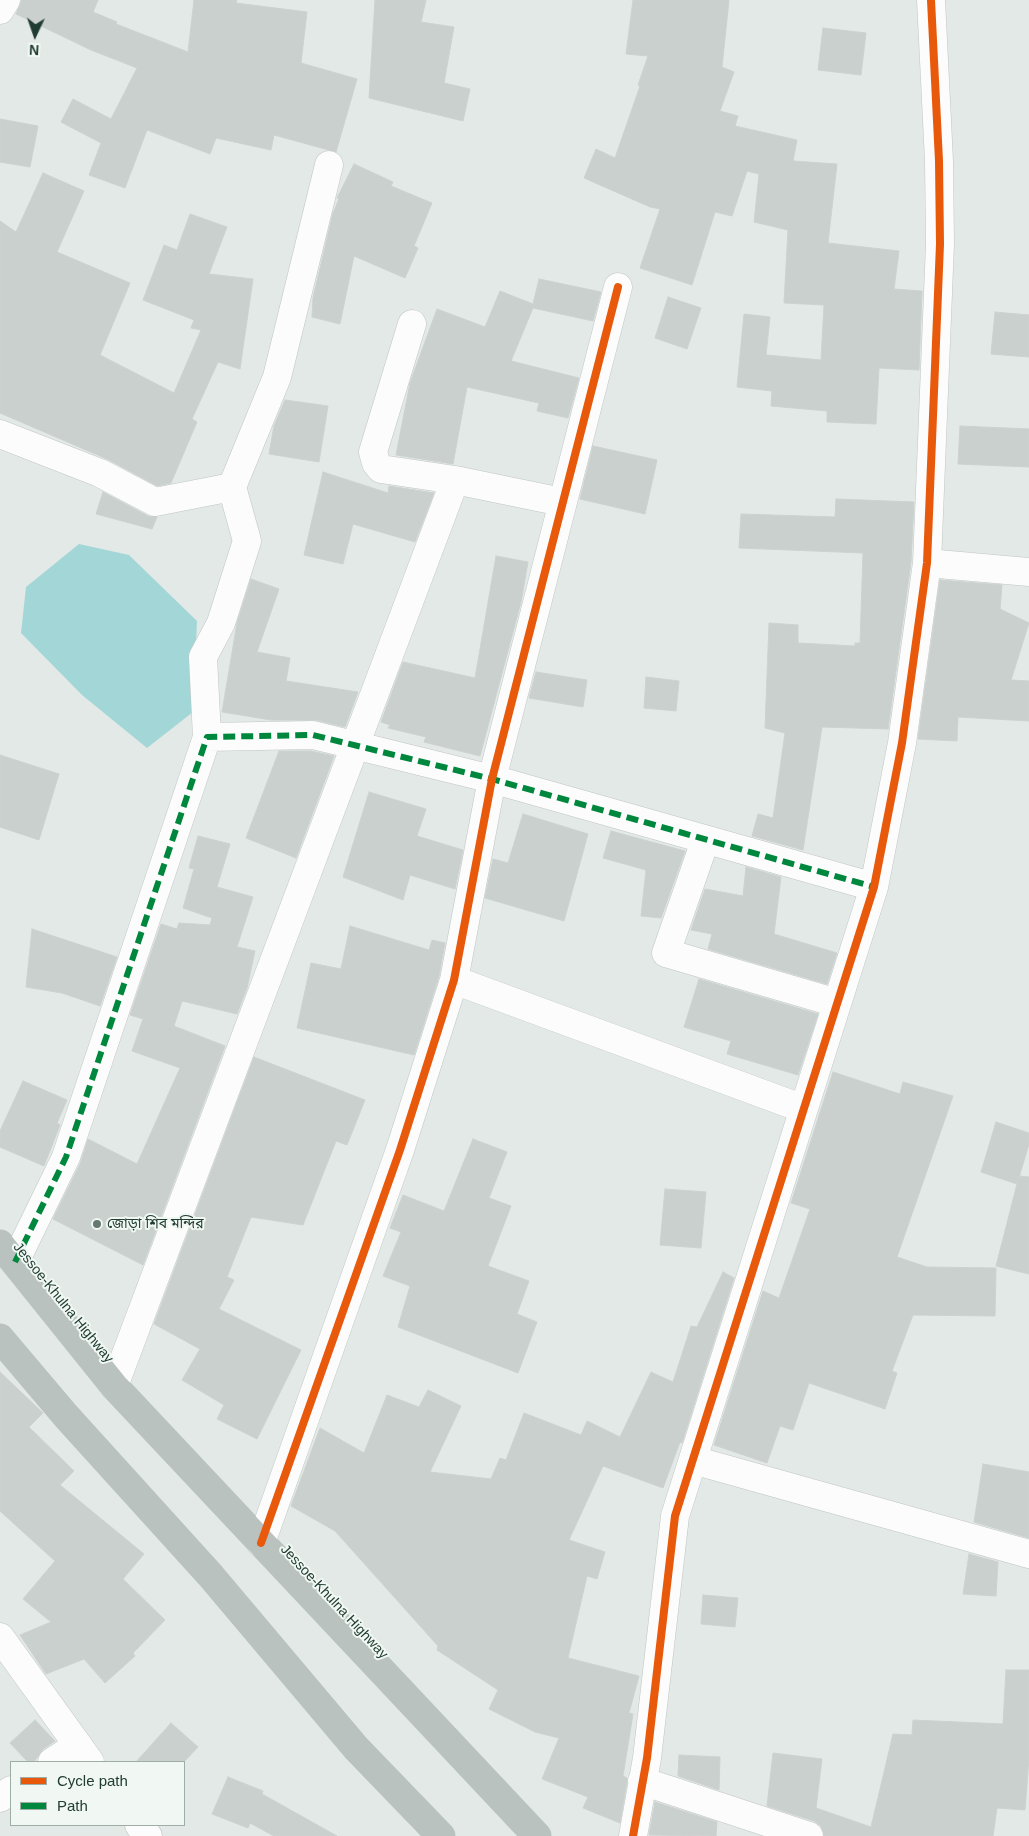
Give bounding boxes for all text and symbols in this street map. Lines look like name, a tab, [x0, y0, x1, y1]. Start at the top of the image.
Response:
north arrow	[10, 10, 60, 60]
text: N	[29, 42, 40, 58]
place label: জোড়া শিব মন্দির	[107, 1216, 203, 1232]
marker: জোড়া শিব মন্দির	[91, 1218, 103, 1230]
street label: Jessoe-Khulna Highway	[9, 1239, 117, 1367]
street label: Jessoe-Khulna Highway	[277, 1541, 391, 1663]
legend	[10, 1761, 185, 1826]
text: Cycle path	[57, 1772, 128, 1789]
text: Path	[57, 1797, 88, 1814]

